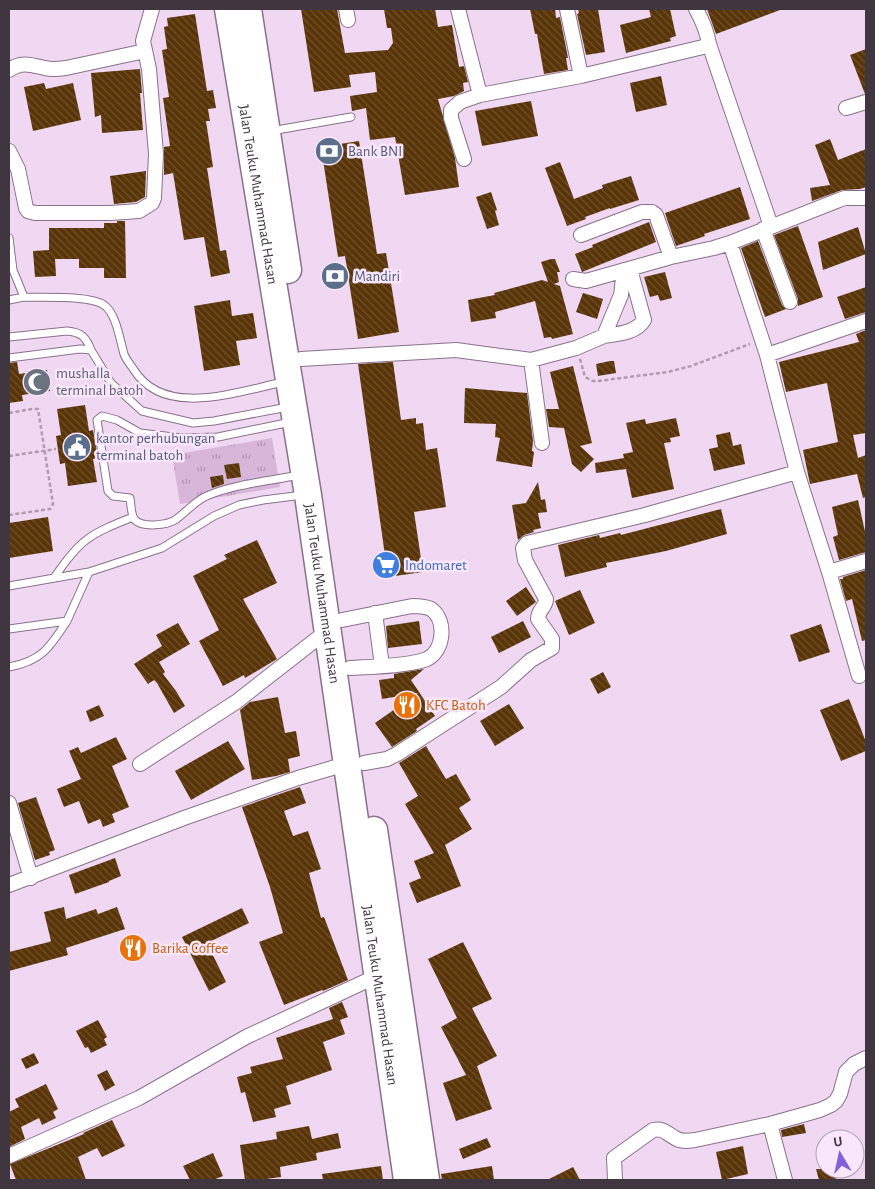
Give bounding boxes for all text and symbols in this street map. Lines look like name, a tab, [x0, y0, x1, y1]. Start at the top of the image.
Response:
street label: Jalan Teuku Muhammad Hasan	[236, 104, 281, 285]
bank icon: Bank BNI	[314, 136, 344, 166]
place label: Bank BNI	[348, 144, 402, 159]
bank icon: Mandiri	[320, 261, 350, 291]
place label: Mandiri	[354, 269, 400, 284]
place label: mushalla terminal batoh	[56, 366, 143, 398]
mosque icon: mushalla terminal batoh	[22, 367, 52, 397]
place label: kantor perhubungan terminal batoh	[96, 431, 216, 463]
public building icon: kantor perhubungan terminal batoh	[62, 432, 92, 462]
street label: Jalan Teuku Muhammad Hasan	[302, 502, 343, 684]
supermarket icon: Indomaret	[371, 550, 401, 580]
place label: Indomaret	[405, 558, 467, 573]
restaurant icon: KFC Batoh	[392, 690, 422, 720]
place label: KFC Batoh	[426, 698, 486, 713]
street label: Jalan Teuku Muhammad Hasan	[360, 904, 401, 1086]
restaurant icon: Barika Coffee	[118, 933, 148, 963]
place label: Barika Coffee	[152, 941, 229, 956]
north arrow	[815, 1129, 865, 1179]
text: U	[833, 1135, 844, 1150]

